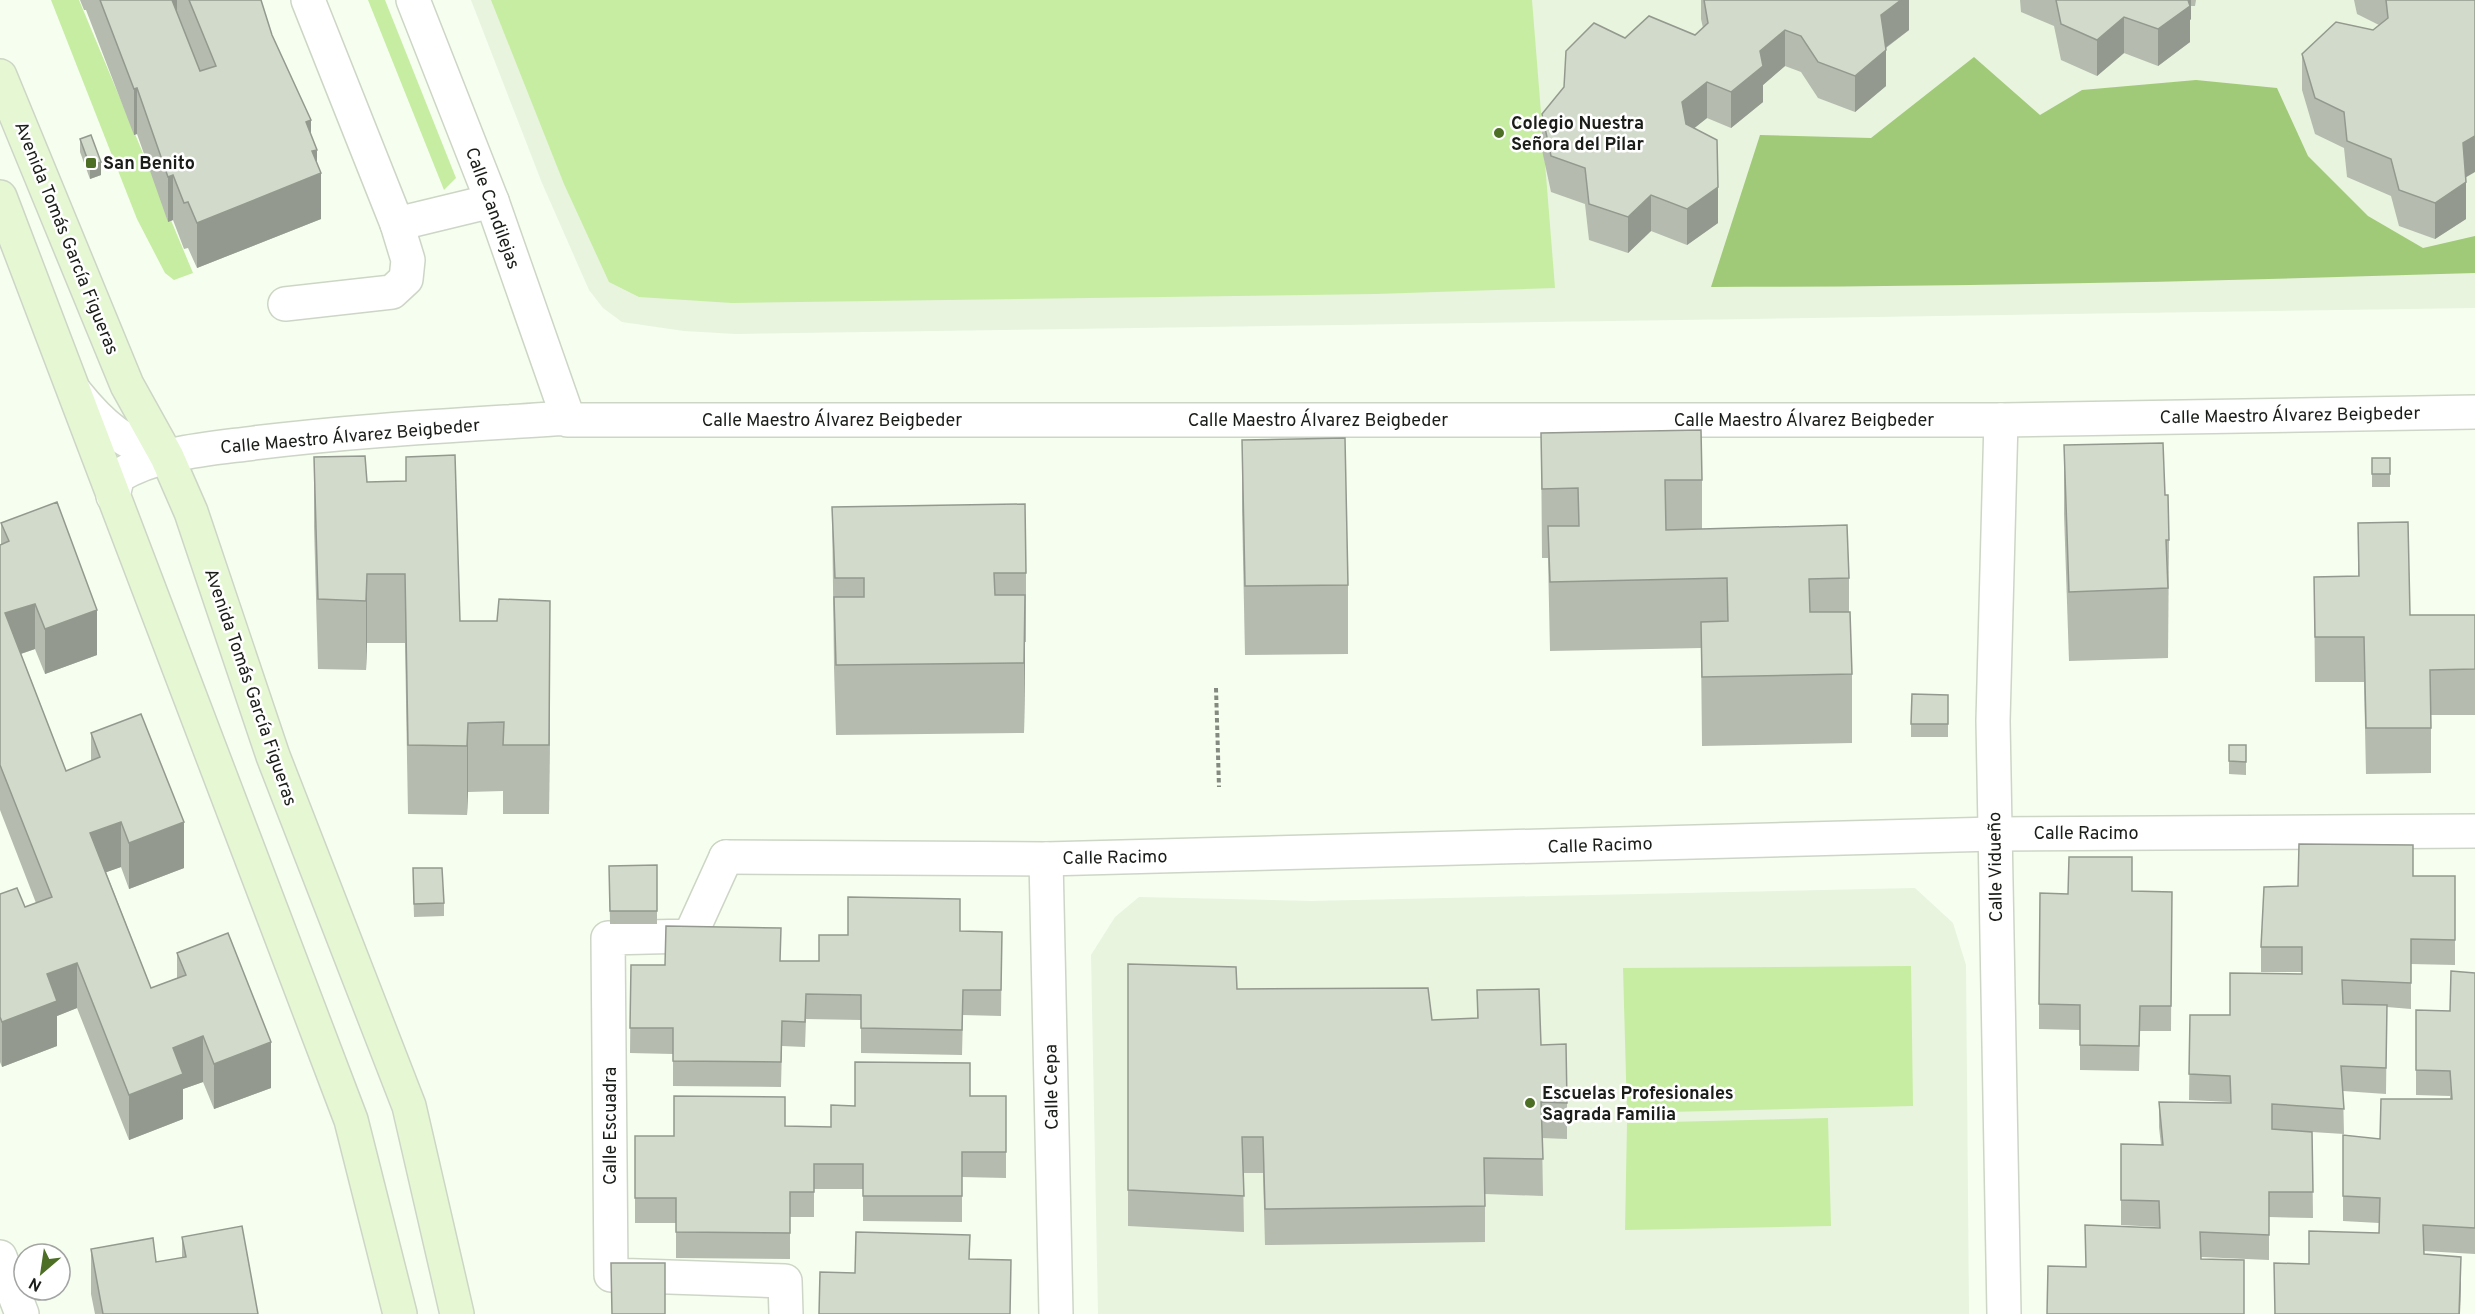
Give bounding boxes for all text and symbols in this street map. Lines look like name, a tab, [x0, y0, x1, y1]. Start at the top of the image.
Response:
place label: Colegio Nuestra Señora del Pilar	[1511, 113, 1644, 157]
street label: Avenida Tomás García Figueras	[8, 119, 123, 359]
marker: Colegio Nuestra Señora del Pilar	[1492, 126, 1506, 140]
street label: Calle Candilejas	[459, 145, 524, 272]
place label: San Benito	[103, 153, 195, 176]
marker: San Benito	[84, 156, 98, 170]
street label: Calle Maestro Álvarez Beigbeder	[2159, 401, 2421, 430]
street label: Calle Maestro Álvarez Beigbeder	[702, 408, 962, 433]
street label: Calle Maestro Álvarez Beigbeder	[1188, 408, 1448, 433]
street label: Calle Maestro Álvarez Beigbeder	[1674, 408, 1934, 433]
street label: Calle Maestro Álvarez Beigbeder	[219, 413, 481, 460]
street label: Avenida Tomás García Figueras	[198, 566, 301, 809]
street label: Calle Vidueño	[1984, 812, 2009, 922]
street label: Calle Racimo	[2033, 823, 2139, 846]
street label: Calle Racimo	[1547, 833, 1653, 860]
street label: Calle Racimo	[1062, 846, 1168, 871]
street label: Calle Cepa	[1040, 1044, 1065, 1130]
street label: Calle Escuadra	[600, 1067, 623, 1185]
place label: Escuelas Profesionales Sagrada Familia	[1542, 1083, 1734, 1127]
marker: Escuelas Profesionales Sagrada Familia	[1523, 1096, 1537, 1110]
north arrow	[12, 1242, 72, 1302]
text: N	[26, 1272, 46, 1295]

